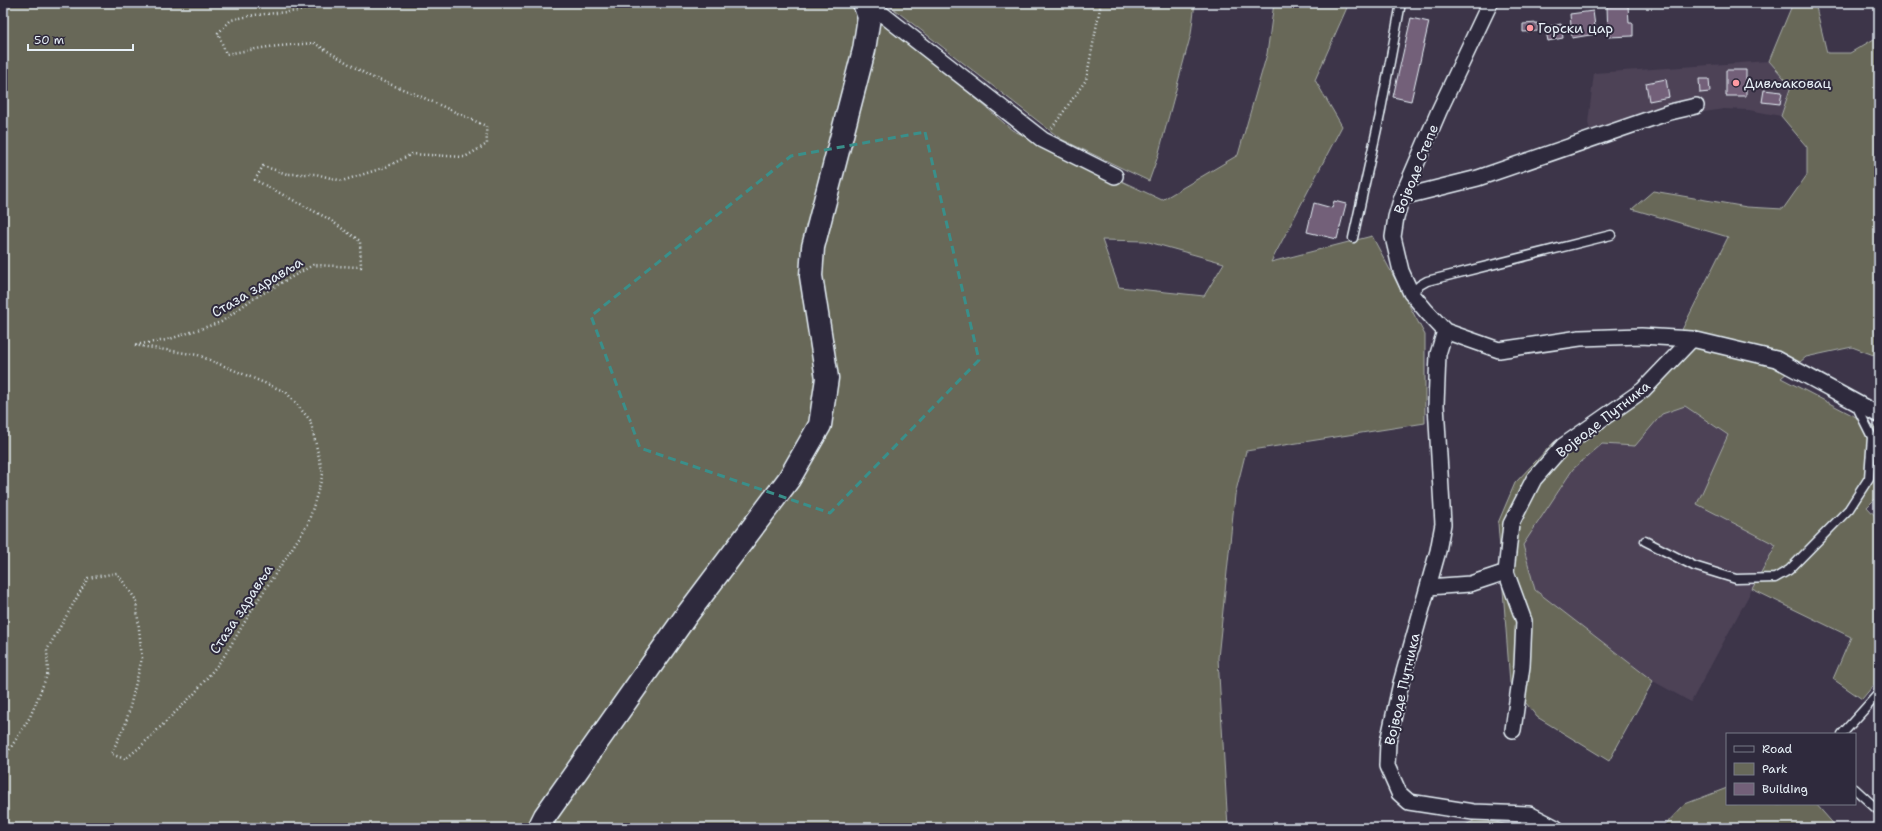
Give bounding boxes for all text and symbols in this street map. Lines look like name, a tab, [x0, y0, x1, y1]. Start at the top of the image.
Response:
place label: Горски цар	[1538, 19, 1613, 37]
marker: Горски цар	[1525, 23, 1535, 33]
scale bar	[28, 26, 133, 52]
text: 50 m	[34, 32, 64, 48]
place label: Дивљаковац	[1744, 74, 1832, 92]
marker: Дивљаковац	[1731, 78, 1741, 88]
street label: Војводе Степе	[1390, 121, 1442, 217]
street label: Стаза здравља	[208, 253, 306, 321]
street label: Војводе Путника	[1552, 376, 1654, 461]
street label: Стаза здравља	[205, 561, 277, 657]
street label: Војводе Путника	[1380, 631, 1424, 747]
legend	[1726, 733, 1856, 805]
text: Road	[1762, 741, 1793, 757]
text: Park	[1762, 761, 1788, 777]
text: Building	[1762, 781, 1808, 797]

